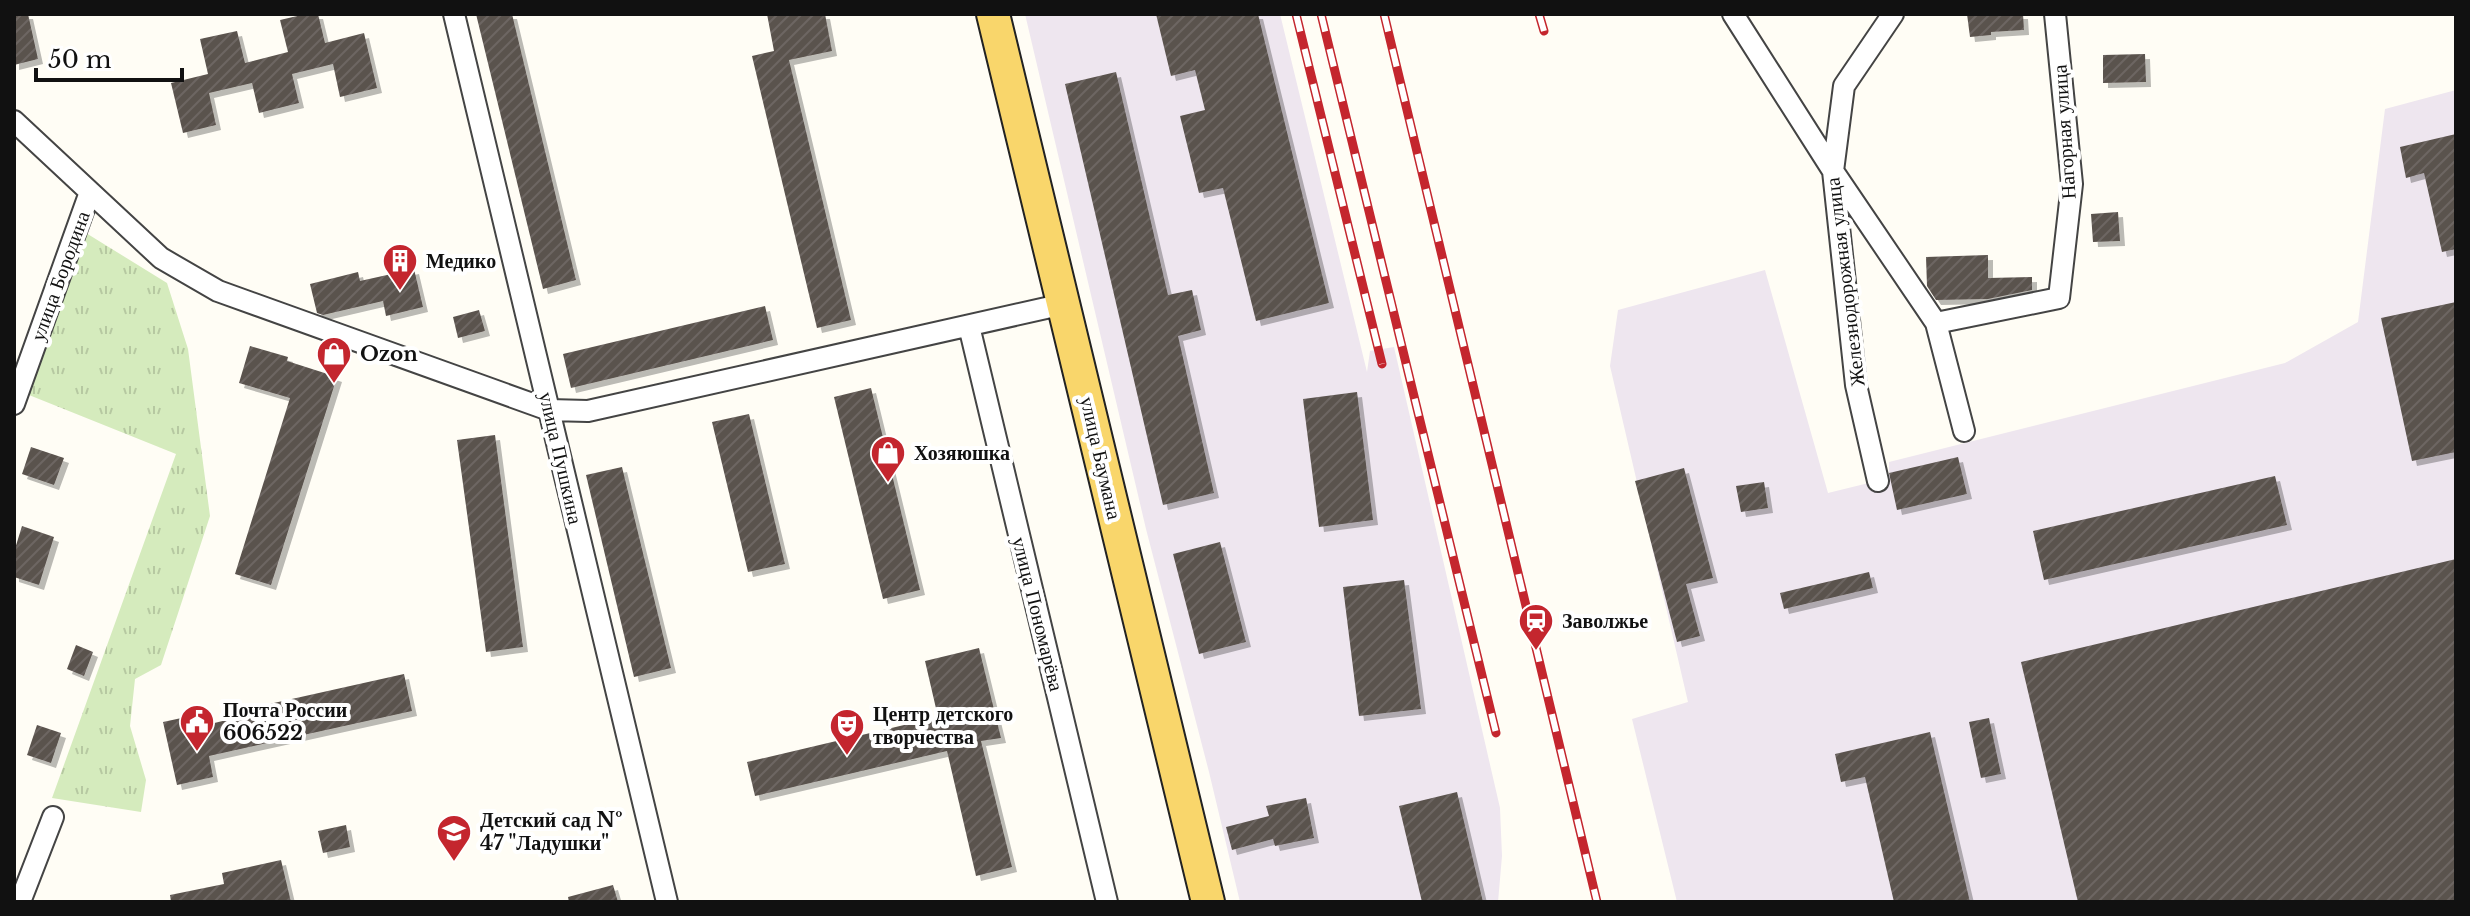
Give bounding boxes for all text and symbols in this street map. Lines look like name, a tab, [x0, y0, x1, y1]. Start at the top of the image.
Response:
scale bar	[36, 32, 182, 82]
text: 50 m	[48, 45, 112, 74]
street label: Нагорная улица	[2047, 64, 2081, 200]
street label: Железнодорожная улица	[1820, 176, 1870, 388]
street label: улица Бородина	[25, 208, 95, 344]
building icon: Медико	[381, 242, 419, 292]
place label: Медико	[426, 249, 496, 273]
shop icon: Ozon	[315, 335, 353, 385]
place label: Ozon	[360, 342, 418, 366]
street label: улица Пушкина	[534, 390, 588, 527]
street label: улица Баумана	[1075, 394, 1127, 522]
shop icon: Хозяюшка	[869, 434, 907, 484]
place label: Хозяюшка	[914, 441, 1010, 465]
street label: улица Пономарёва	[1007, 534, 1069, 694]
station icon: Заволжье	[1517, 602, 1555, 652]
place label: Заволжье	[1562, 609, 1648, 633]
place label: Почта России 606522	[223, 698, 347, 745]
place label: Центр детского творчества	[873, 702, 1013, 749]
public building icon: Почта России 606522	[178, 703, 216, 753]
theatre icon: Центр детского творчества	[828, 707, 866, 757]
place label: Детский сад № 47 "Ладушки"	[480, 808, 623, 855]
school or university icon: Детский сад № 47 "Ладушки"	[435, 813, 473, 863]

